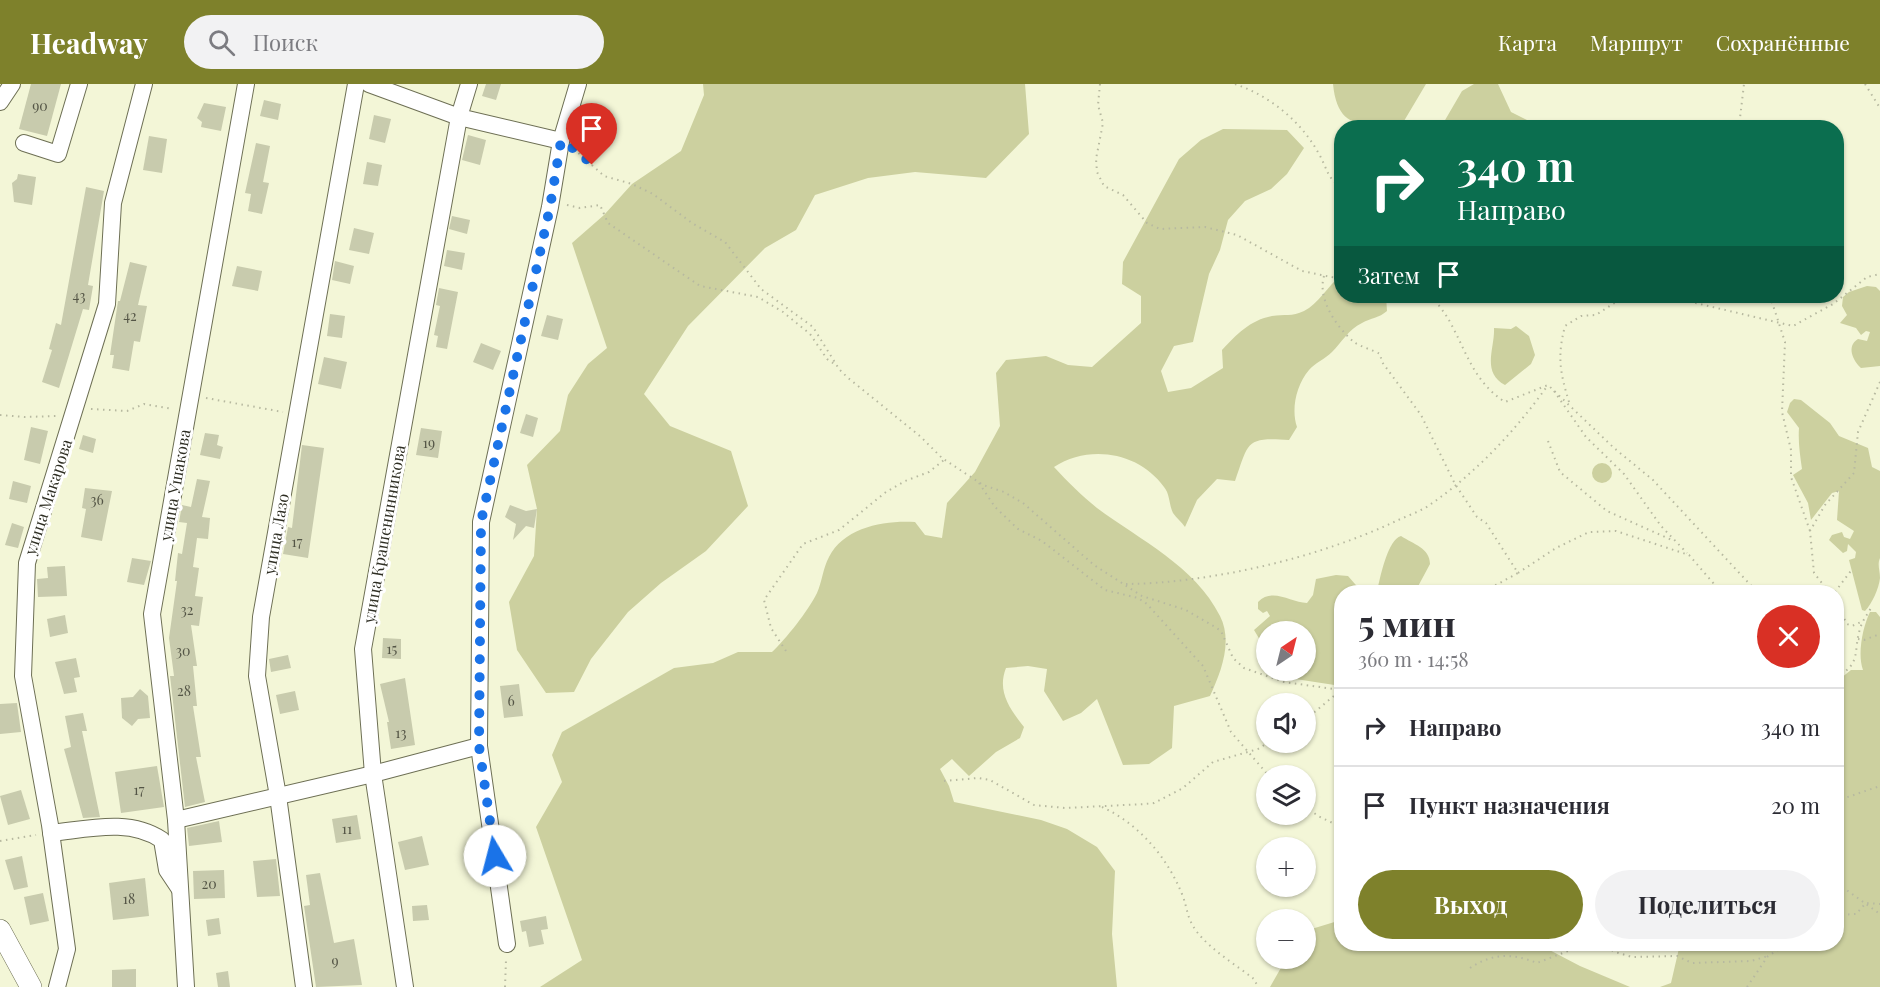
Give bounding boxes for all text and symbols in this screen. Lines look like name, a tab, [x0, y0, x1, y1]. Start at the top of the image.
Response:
search box	[184, 15, 604, 69]
text: Headway	[30, 24, 148, 61]
icon: search	[205, 26, 238, 59]
text: Поиск	[253, 27, 318, 57]
text: Карта	[1498, 28, 1557, 56]
text: Маршрут	[1590, 28, 1683, 56]
text: Сохранённые	[1716, 28, 1850, 56]
house number: 90	[32, 96, 48, 115]
pin	[566, 103, 617, 165]
icon: arrive	[575, 112, 608, 145]
text: 340 m	[1457, 137, 1575, 193]
icon: right	[1358, 144, 1436, 222]
text: Направо	[1457, 191, 1566, 227]
icon: arrive	[1432, 258, 1465, 291]
text: Затем	[1358, 260, 1420, 290]
house number: 43	[73, 286, 85, 305]
house number: 42	[123, 306, 137, 325]
street label: улица Ушакова	[154, 427, 195, 543]
house number: 19	[423, 433, 435, 452]
street label: улица Макарова	[19, 436, 76, 559]
street label: улица Крашенинникова	[357, 443, 410, 626]
house number: 36	[90, 490, 104, 509]
street label: улица Лазо	[258, 491, 293, 577]
house number: 17	[292, 532, 303, 551]
text: 5 мин	[1358, 598, 1456, 646]
house number: 32	[180, 600, 194, 619]
button: close	[1757, 605, 1820, 668]
north arrow	[1256, 621, 1316, 681]
map controls	[1256, 621, 1316, 969]
house number: 15	[387, 639, 398, 658]
house number: 30	[176, 641, 190, 660]
text: 360 m · 14:58	[1358, 645, 1469, 672]
house number: 28	[177, 681, 191, 700]
house number: 6	[507, 691, 515, 710]
button: sound	[1256, 693, 1316, 753]
icon: right	[1358, 711, 1391, 744]
text: Направо	[1409, 712, 1502, 742]
text: 340 m	[1761, 712, 1820, 742]
house number: 13	[395, 723, 407, 742]
button: layers	[1256, 765, 1316, 825]
house number: 17	[134, 780, 145, 799]
icon: arrive	[1358, 789, 1391, 822]
text: Пункт назначения	[1409, 790, 1610, 820]
text: 20 m	[1771, 790, 1820, 820]
house number: 11	[342, 819, 352, 838]
position arrow	[463, 824, 527, 888]
button: +	[1256, 837, 1316, 897]
button: Выход	[1358, 870, 1583, 939]
button: Поделиться	[1595, 870, 1820, 939]
house number: 20	[201, 874, 217, 893]
house number: 18	[123, 889, 135, 908]
button: −	[1256, 909, 1316, 969]
house number: 9	[331, 951, 339, 970]

